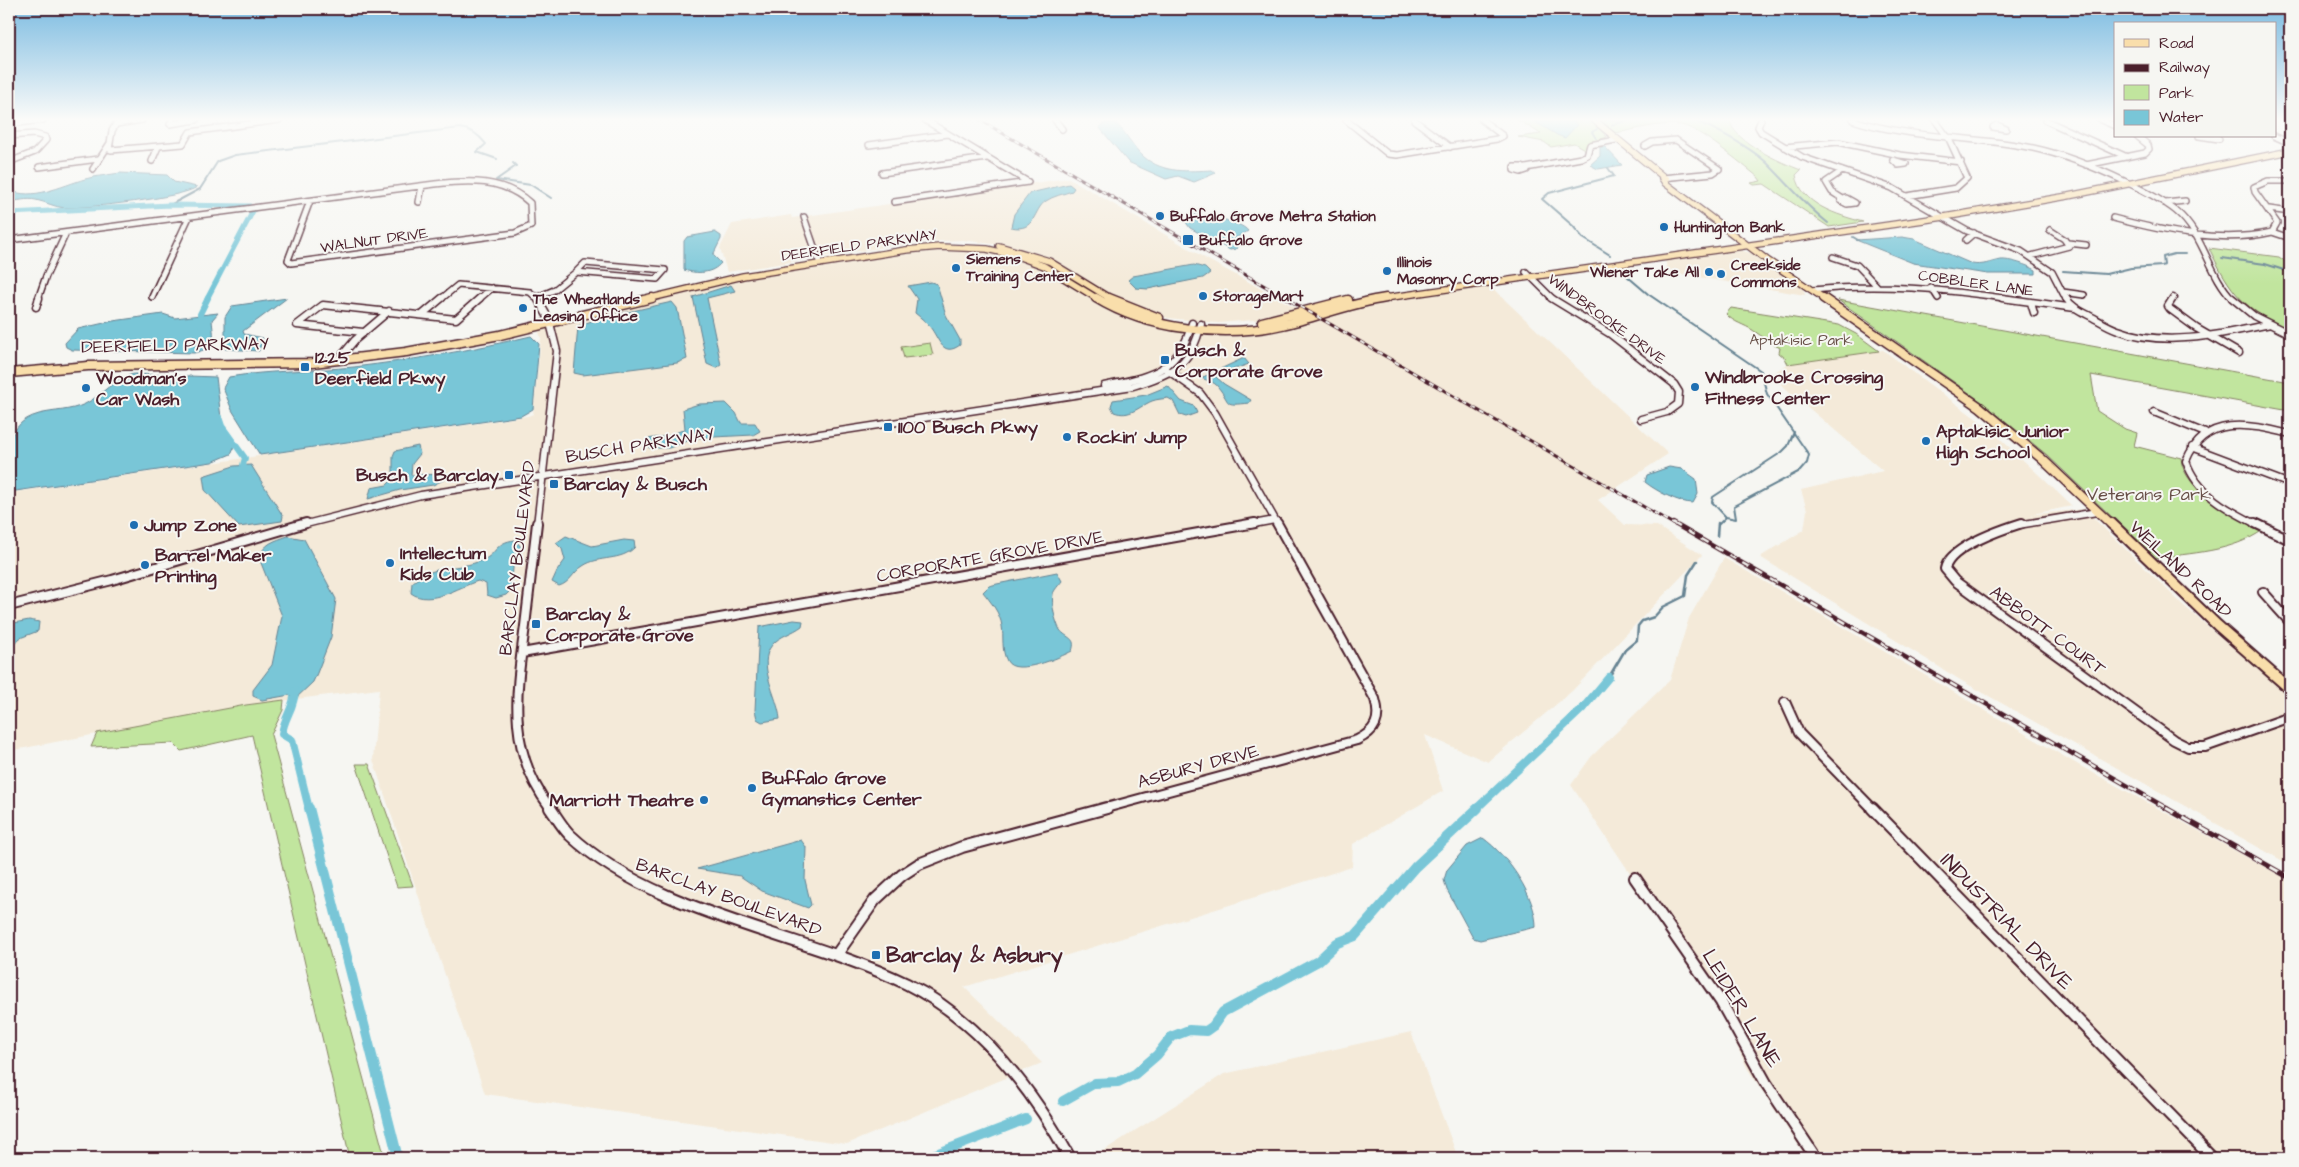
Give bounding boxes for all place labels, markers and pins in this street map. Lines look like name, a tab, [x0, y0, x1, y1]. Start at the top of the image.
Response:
place label: Buffalo Grove Metra Station	[1170, 206, 1376, 227]
marker: Buffalo Grove Metra Station	[1154, 210, 1166, 222]
place label: Huntington Bank	[1674, 217, 1786, 240]
marker: Huntington Bank	[1658, 221, 1670, 233]
place label: Buffalo Grove	[1199, 230, 1303, 251]
marker: Buffalo Grove	[1181, 233, 1195, 247]
place label: Siemens Training Center	[965, 249, 1074, 289]
place label: Illinois Masonry Corp	[1397, 252, 1499, 291]
place label: Creekside Commons	[1731, 255, 1801, 293]
marker: Siemens Training Center	[950, 262, 962, 274]
place label: Wiener Take All	[1589, 262, 1700, 283]
marker: Illinois Masonry Corp	[1381, 265, 1393, 277]
marker: Wiener Take All	[1703, 266, 1715, 278]
marker: Creekside Commons	[1715, 268, 1727, 280]
place label: StorageMart	[1212, 286, 1304, 309]
place label: The Wheatlands Leasing Office	[532, 289, 640, 329]
marker: StorageMart	[1197, 290, 1209, 302]
marker: The Wheatlands Leasing Office	[517, 302, 529, 314]
place label: Busch & Corporate Grove	[1175, 338, 1323, 384]
place label: 1225 Deerfield Pkwy	[315, 345, 446, 392]
marker: Busch & Corporate Grove	[1159, 354, 1171, 366]
marker: 1225 Deerfield Pkwy	[299, 361, 311, 373]
place label: Windbrooke Crossing Fitness Center	[1704, 365, 1884, 411]
place label: Woodman's Car Wash	[95, 366, 187, 412]
marker: Windbrooke Crossing Fitness Center	[1689, 381, 1701, 393]
marker: Woodman's Car Wash	[80, 382, 92, 394]
place label: 1100 Busch Pkwy	[898, 415, 1038, 441]
place label: Aptakisic Junior High School	[1936, 419, 2069, 466]
marker: 1100 Busch Pkwy	[882, 421, 894, 433]
place label: Rockin' Jump	[1077, 425, 1187, 450]
marker: Rockin' Jump	[1061, 431, 1073, 443]
marker: Aptakisic Junior High School	[1920, 435, 1932, 447]
place label: Busch & Barclay	[356, 463, 499, 489]
marker: Busch & Barclay	[503, 469, 515, 481]
place label: Barclay & Busch	[564, 472, 708, 498]
marker: Barclay & Busch	[548, 478, 560, 490]
place label: Jump Zone	[143, 513, 237, 538]
marker: Jump Zone	[128, 519, 140, 531]
place label: Intellectum Kids Club	[400, 541, 487, 587]
place label: Barrel Maker Printing	[155, 543, 271, 590]
marker: Intellectum Kids Club	[384, 557, 396, 569]
marker: Barrel Maker Printing	[139, 559, 151, 571]
place label: Barclay & Corporate Grove	[546, 602, 694, 648]
marker: Barclay & Corporate Grove	[530, 618, 542, 630]
place label: Buffalo Grove Gymanstics Center	[762, 766, 922, 813]
marker: Buffalo Grove Gymanstics Center	[746, 782, 758, 794]
place label: Marriott Theatre	[550, 788, 694, 813]
marker: Marriott Theatre	[698, 794, 710, 806]
place label: Barclay & Asbury	[886, 941, 1063, 973]
marker: Barclay & Asbury	[870, 949, 882, 961]

